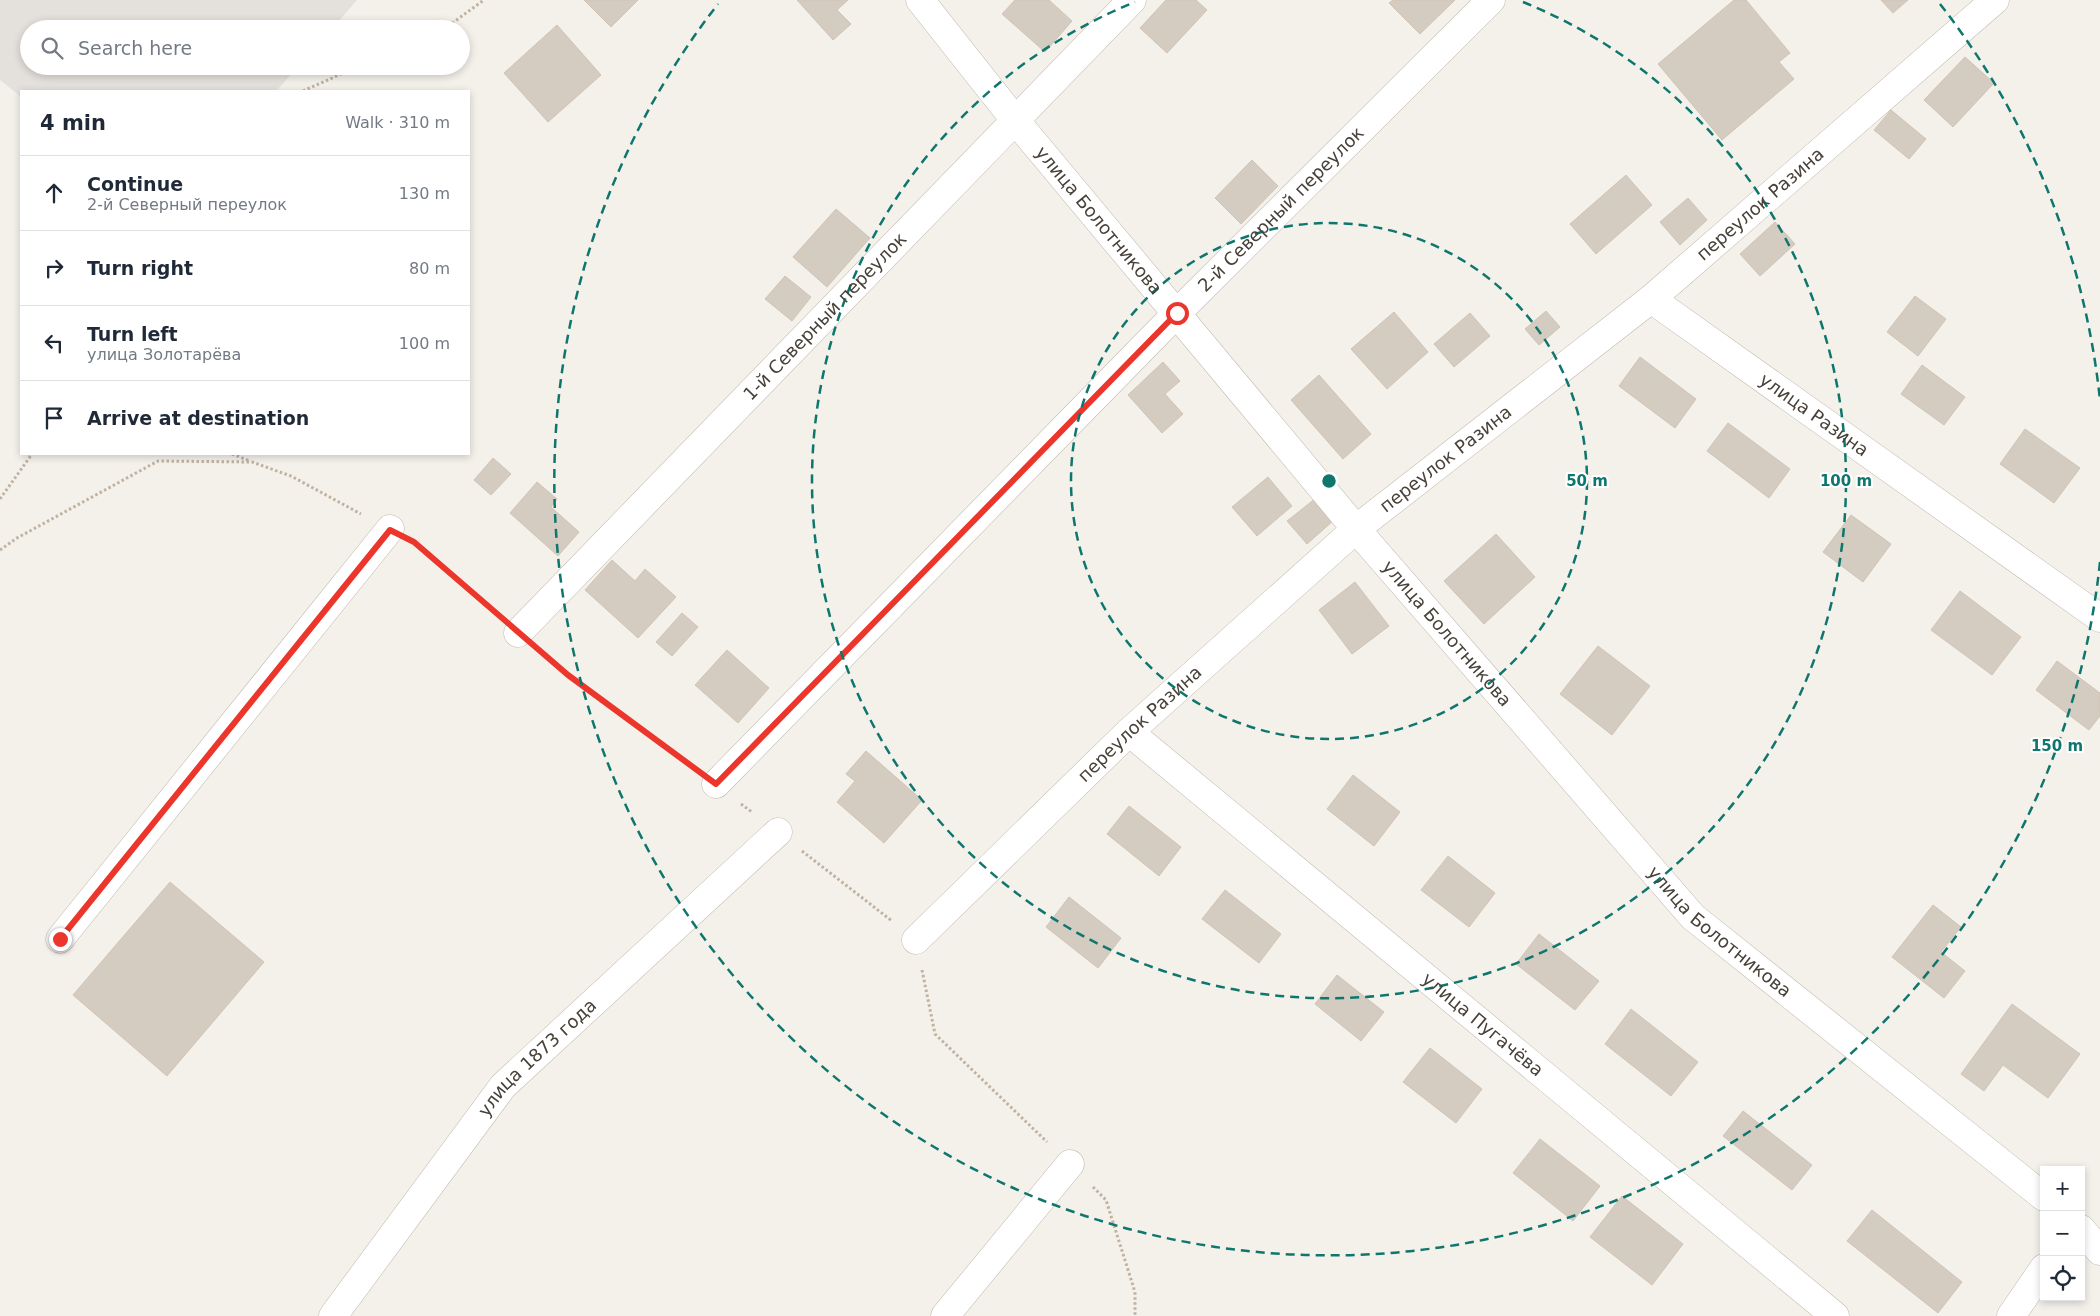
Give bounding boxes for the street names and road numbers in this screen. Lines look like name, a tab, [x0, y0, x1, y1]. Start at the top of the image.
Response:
street label: 2-й Северный переулок	[1194, 122, 1368, 296]
street label: улица Болотникова	[1032, 142, 1167, 299]
street label: переулок Разина	[1692, 143, 1828, 264]
street label: 1-й Северный переулок	[739, 228, 911, 404]
street label: улица Разина	[1756, 369, 1873, 460]
street label: переулок Разина	[1375, 401, 1515, 516]
street label: улица Болотникова	[1378, 556, 1516, 710]
street label: переулок Разина	[1073, 661, 1206, 786]
street label: улица Болотникова	[1644, 862, 1796, 1001]
street label: улица Пугачёва	[1418, 968, 1548, 1080]
street label: улица 1873 года	[473, 994, 600, 1120]

